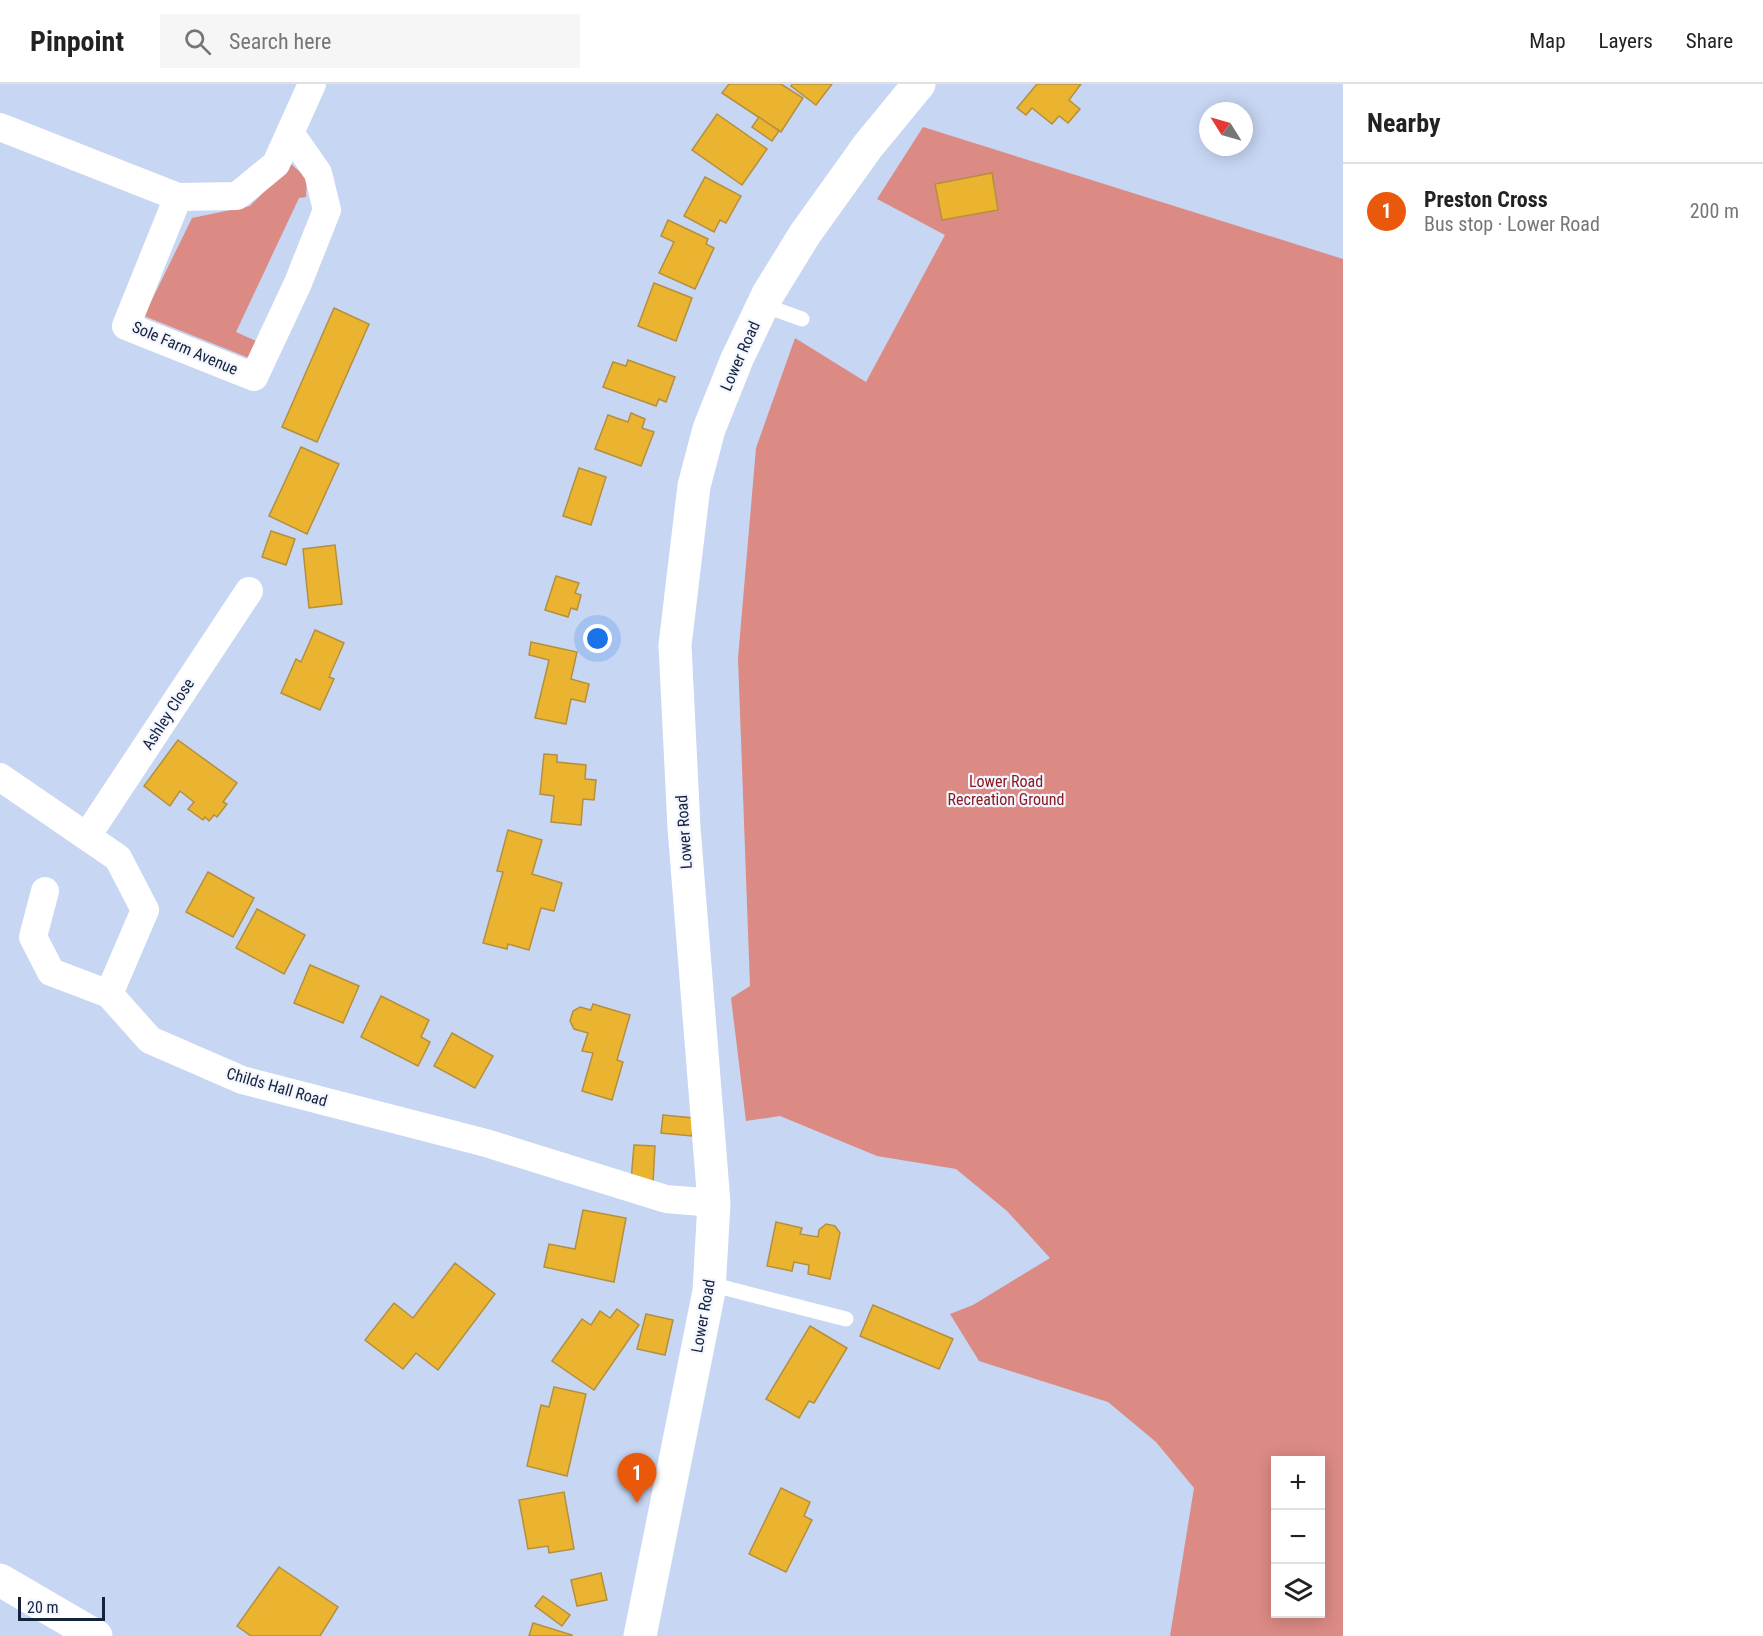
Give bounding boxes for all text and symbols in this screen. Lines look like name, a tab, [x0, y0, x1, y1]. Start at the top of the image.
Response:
search box	[160, 14, 580, 68]
text: Pinpoint	[30, 25, 124, 58]
icon: search	[181, 25, 214, 58]
text: Search here	[229, 29, 331, 54]
text: Map	[1529, 29, 1566, 53]
text: Layers	[1599, 29, 1653, 53]
text: Share	[1686, 29, 1733, 53]
north arrow	[1199, 102, 1253, 156]
text: Nearby	[1367, 108, 1441, 138]
text: Preston Cross	[1424, 187, 1548, 212]
text: 1	[1381, 199, 1392, 223]
text: 200 m	[1690, 199, 1739, 223]
text: Bus stop · Lower Road	[1424, 212, 1600, 236]
street label: Sole Farm Avenue	[129, 317, 241, 379]
street label: Lower Road	[716, 318, 764, 394]
your location	[583, 624, 612, 653]
street label: Ashley Close	[138, 675, 198, 753]
park label: Lower Road Recreation Ground	[948, 772, 1064, 809]
street label: Lower Road	[672, 794, 696, 870]
street label: Childs Hall Road	[225, 1064, 329, 1110]
street label: Lower Road	[687, 1278, 719, 1354]
pin: 1	[618, 1454, 656, 1503]
map controls	[1271, 1456, 1325, 1618]
button: +	[1271, 1456, 1325, 1510]
button: −	[1271, 1510, 1325, 1564]
button: layers	[1271, 1564, 1325, 1618]
scale bar	[18, 1594, 105, 1622]
text: 20 m	[27, 1598, 59, 1617]

